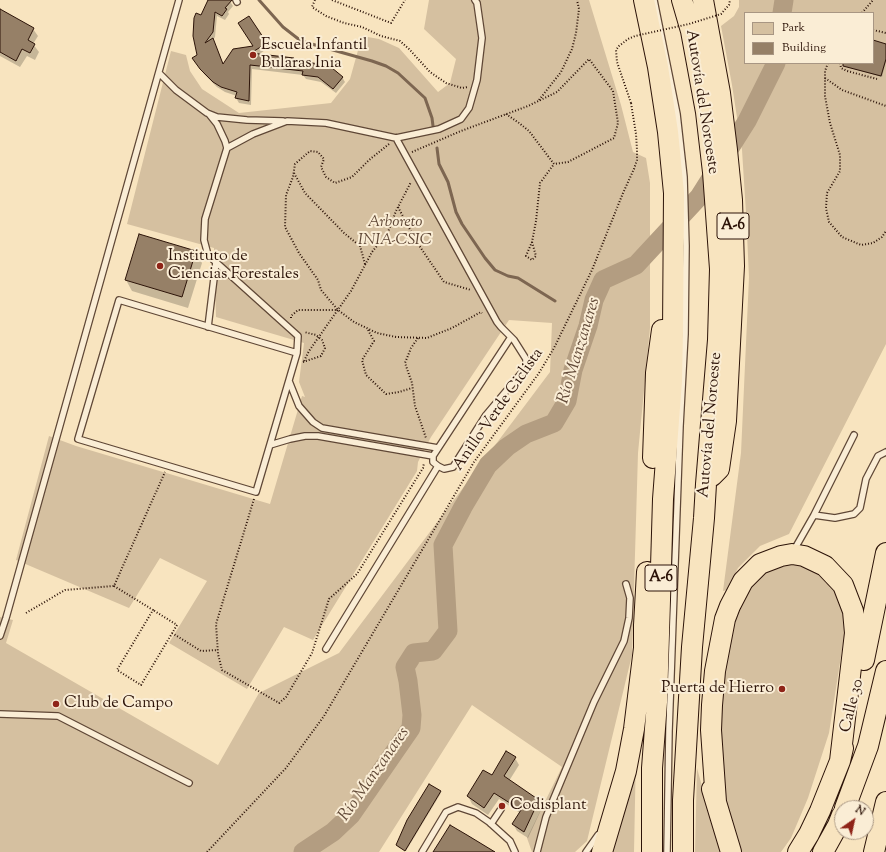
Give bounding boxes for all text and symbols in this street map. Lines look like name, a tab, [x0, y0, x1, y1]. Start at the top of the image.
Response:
legend	[744, 12, 874, 64]
text: Park	[782, 19, 805, 37]
street label: Autovía del Noroeste	[680, 28, 722, 176]
place label: Escuela Infantil Bularas Inia	[261, 36, 367, 74]
text: Building	[782, 39, 826, 57]
marker: Escuela Infantil Bularas Inia	[248, 50, 258, 60]
park label: Arboreto INIA-CSIC	[358, 213, 432, 251]
road number: A-6	[717, 213, 749, 239]
place label: Instituto de Ciencias Forestales	[168, 247, 299, 285]
marker: Instituto de Ciencias Forestales	[155, 261, 165, 271]
water label: Río Manzanares	[554, 296, 606, 406]
street label: Anillo Verde Ciclista	[450, 345, 548, 475]
street label: Autovía del Noroeste	[695, 351, 727, 499]
road number: A-6	[645, 565, 677, 591]
street label: Calle 30	[837, 677, 869, 735]
place label: Puerta de Hierro	[661, 679, 774, 699]
marker: Puerta de Hierro	[777, 684, 787, 694]
place label: Club de Campo	[64, 694, 173, 714]
marker: Club de Campo	[51, 699, 61, 709]
water label: Río Manzanares	[335, 724, 415, 826]
place label: Codisplant	[510, 796, 586, 816]
north arrow	[834, 800, 874, 840]
marker: Codisplant	[497, 801, 507, 811]
text: N	[852, 802, 868, 820]

